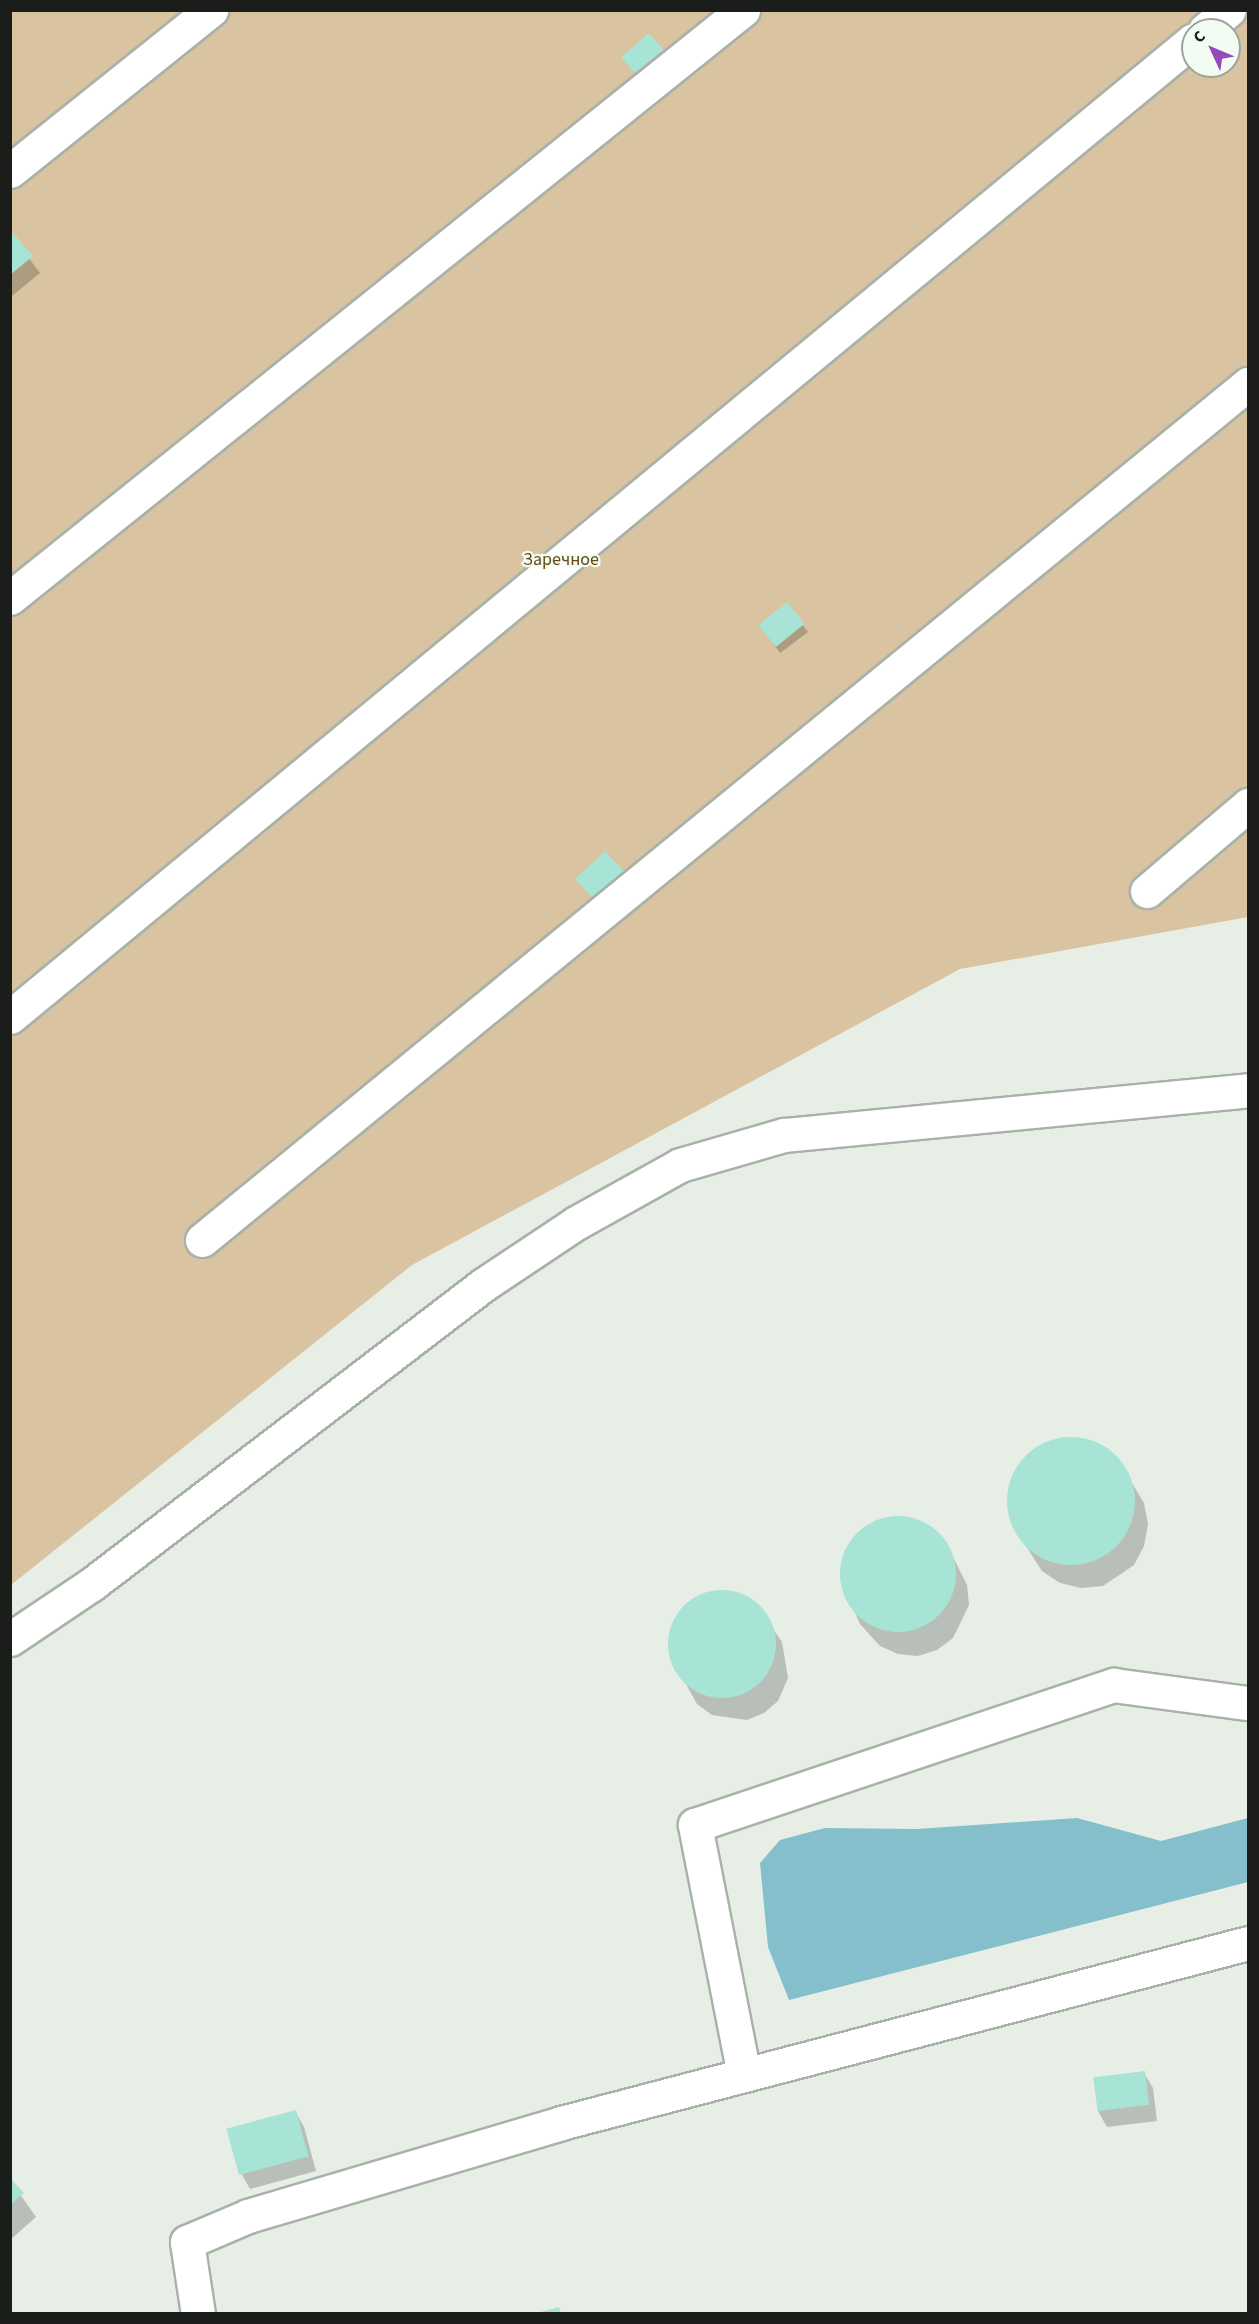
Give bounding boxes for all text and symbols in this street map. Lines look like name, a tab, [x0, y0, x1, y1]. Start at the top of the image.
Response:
north arrow	[1181, 18, 1241, 78]
text: С	[1188, 26, 1211, 48]
park label: Заречное	[523, 549, 599, 571]

